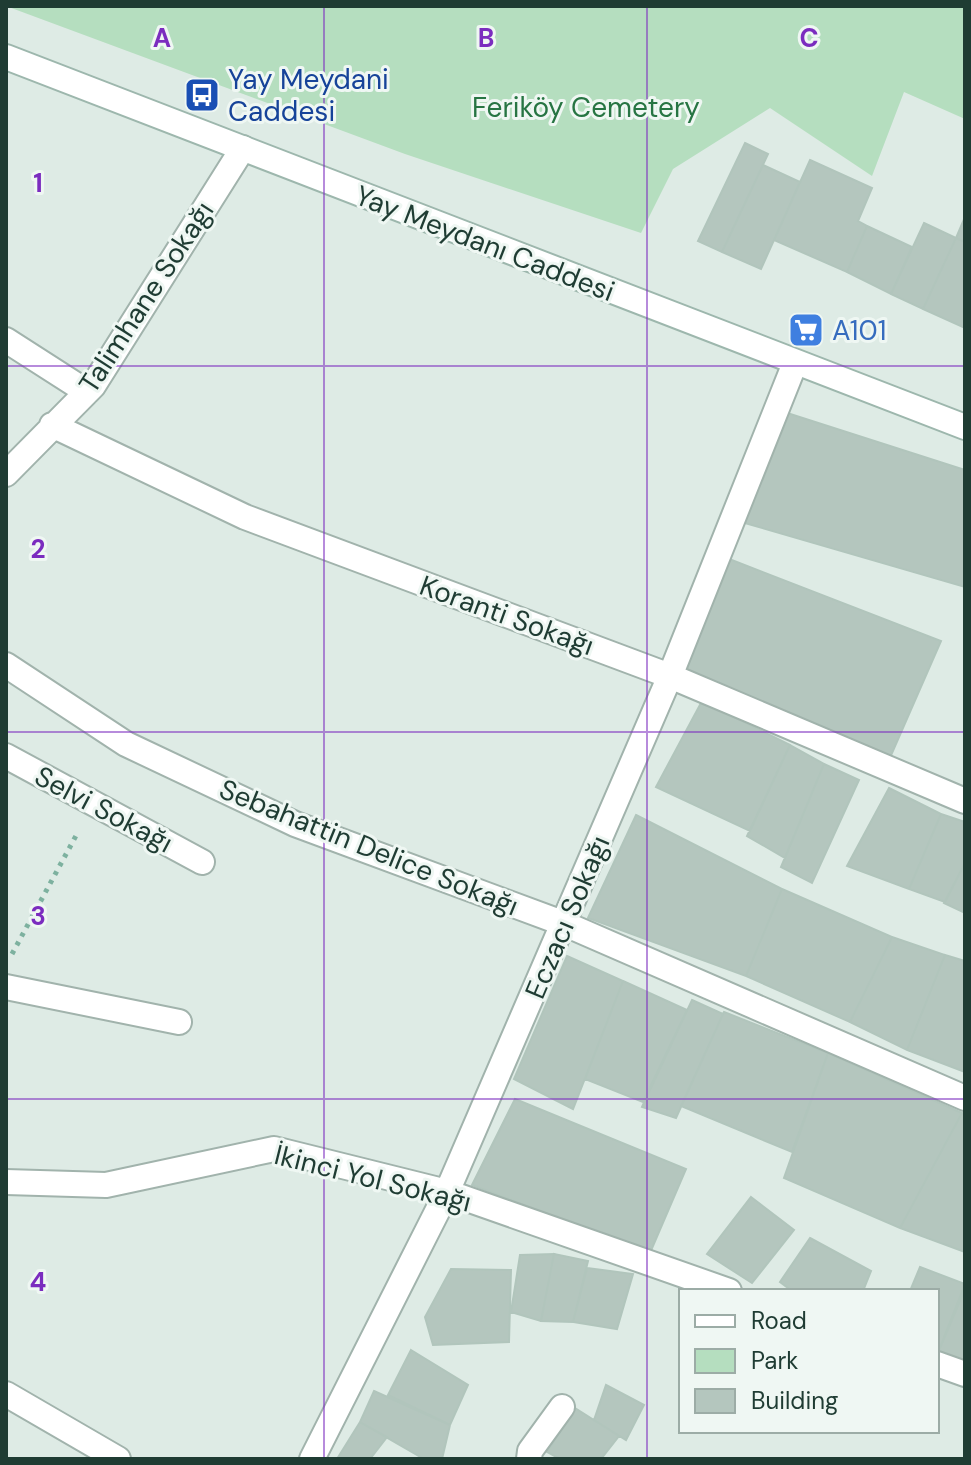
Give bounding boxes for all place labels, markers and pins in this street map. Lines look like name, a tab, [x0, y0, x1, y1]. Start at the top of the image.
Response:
place label: Yay Meydani Caddesi	[228, 61, 389, 130]
bus stop icon: Yay Meydani Caddesi	[183, 76, 221, 114]
supermarket icon: A101	[787, 311, 825, 349]
place label: A101	[832, 312, 886, 349]

